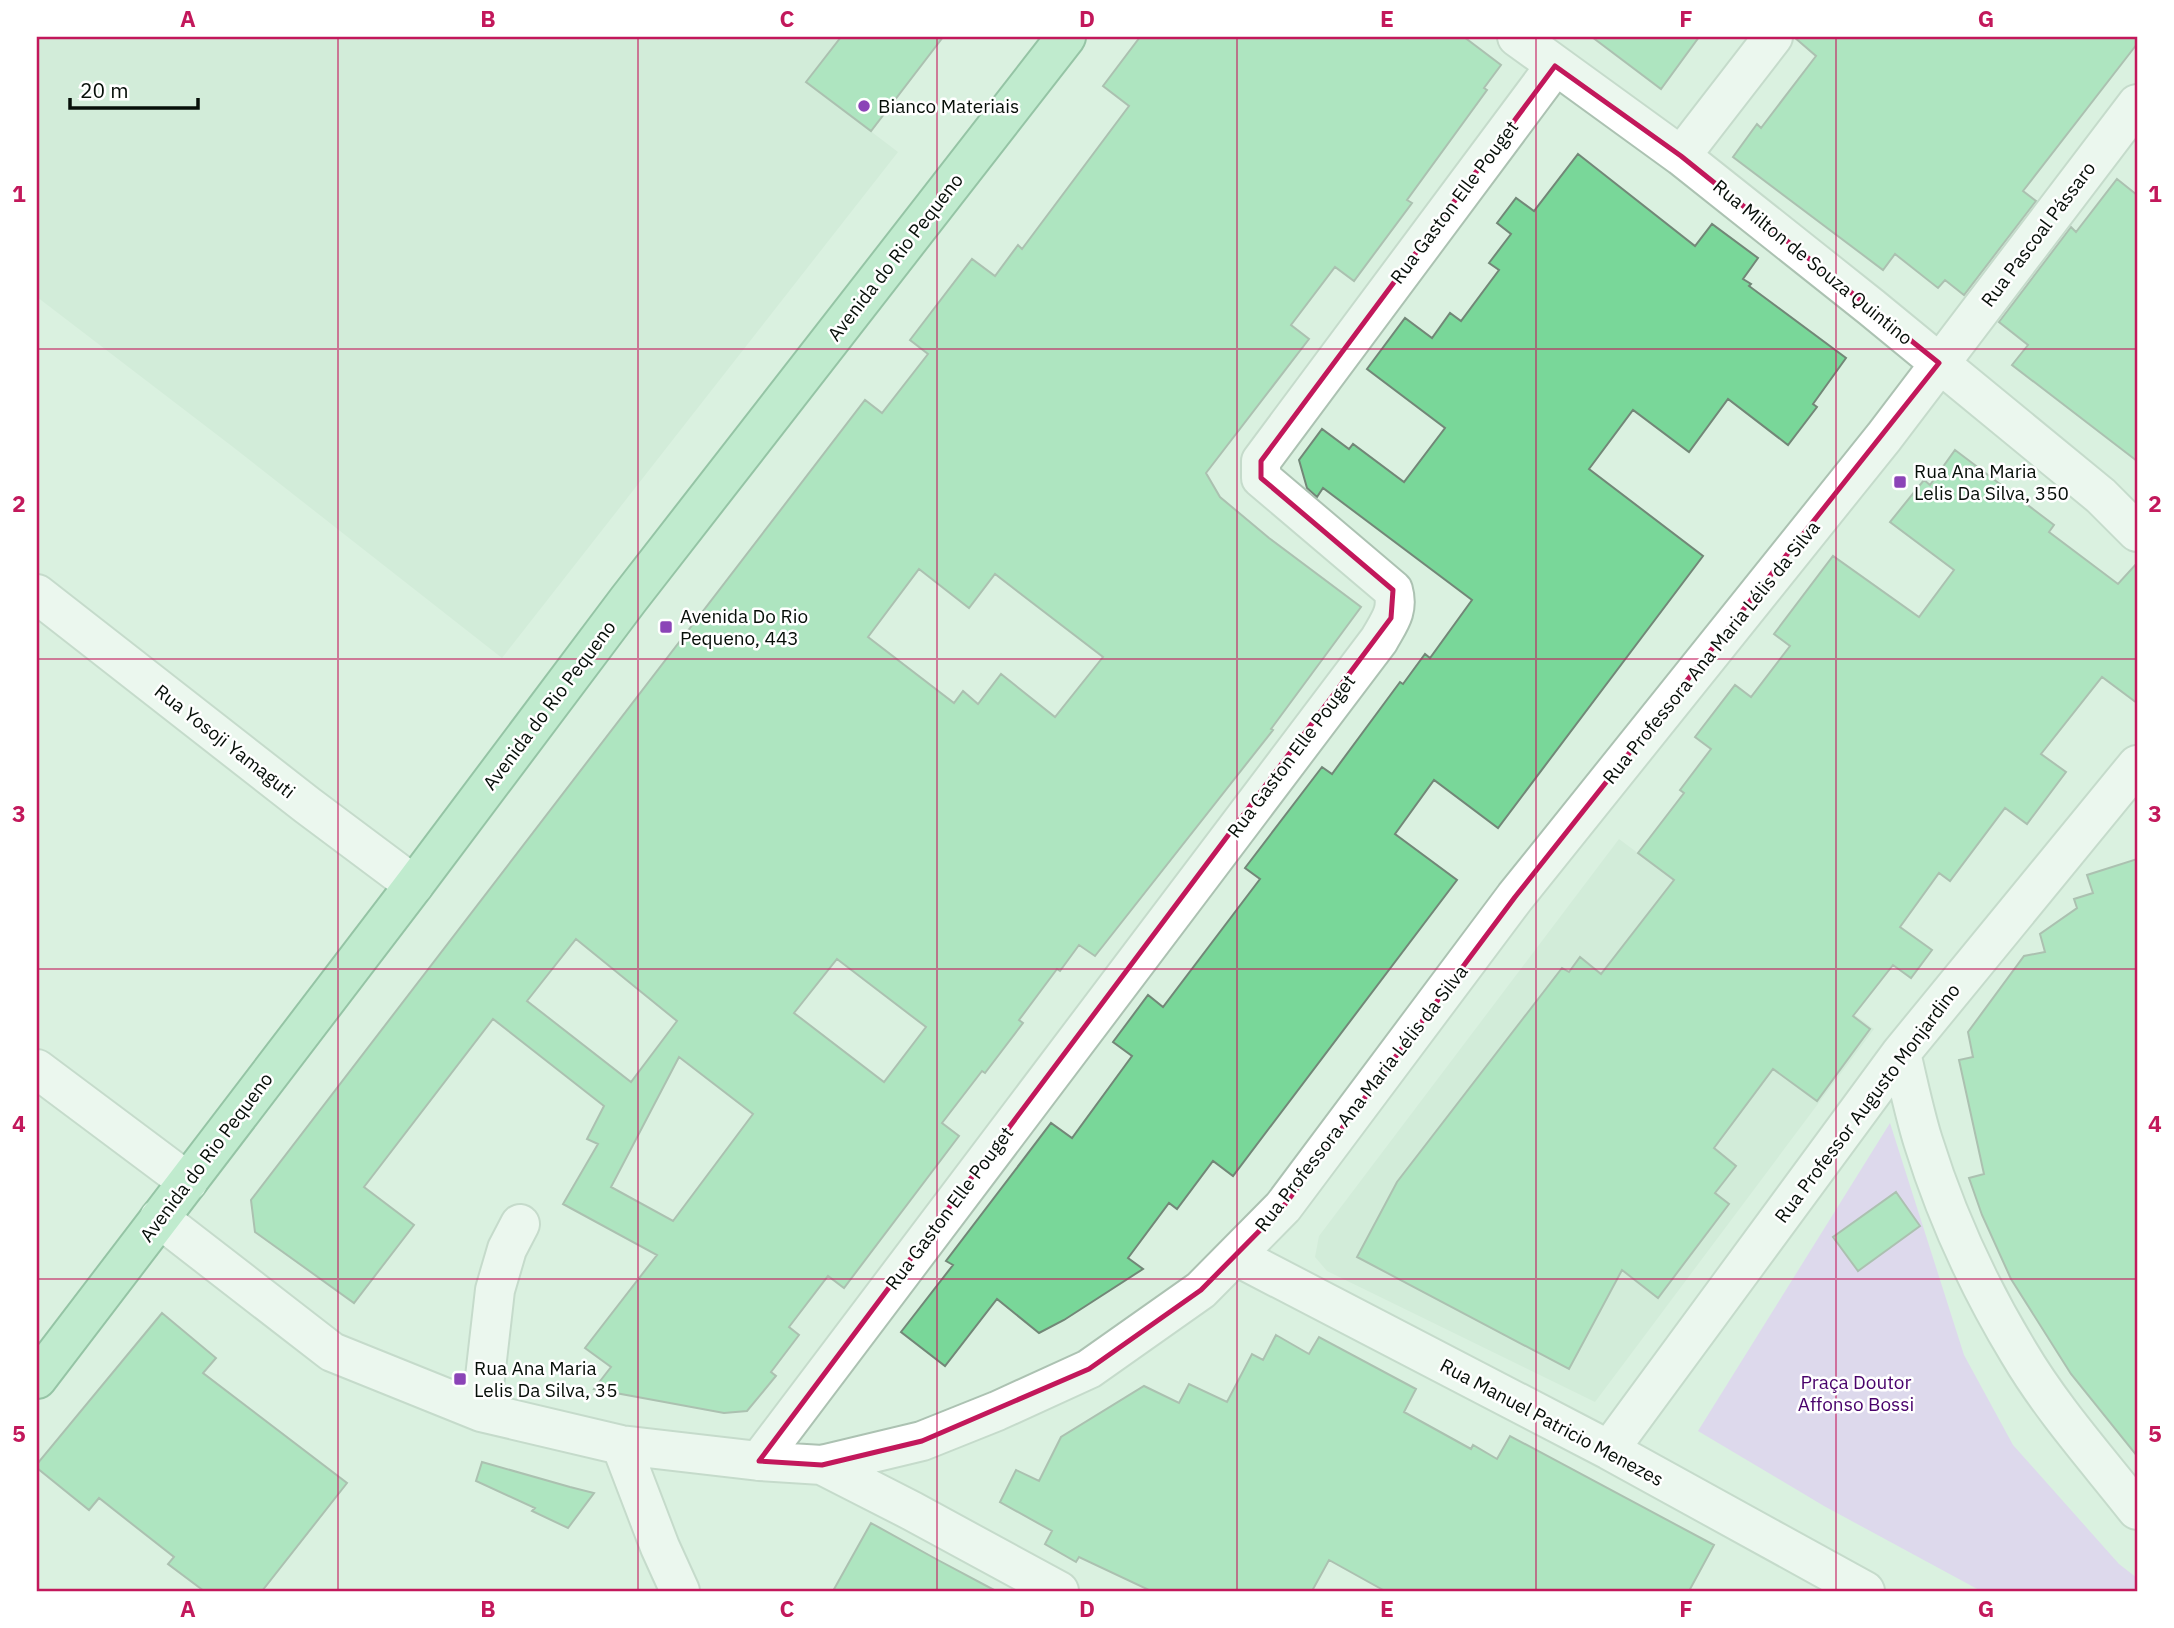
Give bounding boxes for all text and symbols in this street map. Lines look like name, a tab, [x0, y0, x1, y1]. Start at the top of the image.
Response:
text: A	[180, 3, 196, 33]
text: B	[480, 3, 496, 33]
text: C	[780, 3, 795, 33]
text: D	[1079, 3, 1095, 33]
text: E	[1380, 3, 1394, 33]
text: F	[1679, 3, 1693, 33]
text: G	[1978, 3, 1994, 33]
scale bar	[70, 66, 198, 110]
text: 20 m	[80, 76, 129, 104]
place label: Bianco Materiais	[878, 94, 1019, 118]
marker: Bianco Materiais	[856, 98, 872, 114]
street label: Rua Gaston Elle Pouget	[1385, 116, 1523, 288]
street label: Rua Pascoal Pássaro	[1976, 157, 2100, 311]
street label: Avenida do Rio Pequeno	[822, 168, 968, 346]
street label: Rua Milton de Souza Quintino	[1708, 174, 1918, 350]
text: 1	[12, 178, 26, 208]
text: 1	[2148, 178, 2162, 208]
place label: Rua Ana Maria Lelis Da Silva, 350	[1914, 459, 2069, 505]
marker: Rua Ana Maria Lelis Da Silva, 350	[1892, 474, 1908, 490]
text: 2	[12, 488, 26, 518]
text: 2	[2148, 488, 2162, 518]
street label: Rua Professora Ana Maria Lélis da Silva	[1597, 515, 1825, 789]
place label: Avenida Do Rio Pequeno, 443	[680, 604, 808, 650]
street label: Avenida do Rio Pequeno	[477, 616, 621, 794]
marker: Avenida Do Rio Pequeno, 443	[658, 619, 674, 635]
street label: Rua Gaston Elle Pouget	[1222, 670, 1360, 842]
street label: Rua Yosoji Yamaguti	[150, 679, 300, 803]
text: 3	[12, 798, 26, 828]
text: 3	[2148, 798, 2162, 828]
street label: Rua Professora Ana Maria Lélis da Silva	[1249, 960, 1473, 1236]
street label: Rua Professor Augusto Monjardino	[1769, 979, 1965, 1227]
street label: Avenida do Rio Pequeno	[134, 1068, 278, 1246]
text: 4	[12, 1108, 26, 1138]
text: 4	[2148, 1108, 2162, 1138]
street label: Rua Gaston Elle Pouget	[880, 1122, 1018, 1294]
street label: Rua Manuel Patricio Menezes	[1436, 1353, 1668, 1491]
place label: Rua Ana Maria Lelis Da Silva, 35	[474, 1356, 618, 1402]
park label: Praça Doutor Affonso Bossi	[1798, 1370, 1914, 1416]
marker: Rua Ana Maria Lelis Da Silva, 35	[452, 1371, 468, 1387]
text: 5	[12, 1418, 26, 1448]
text: 5	[2148, 1418, 2162, 1448]
text: A	[180, 1593, 196, 1623]
text: B	[480, 1593, 496, 1623]
text: C	[780, 1593, 795, 1623]
text: D	[1079, 1593, 1095, 1623]
text: E	[1380, 1593, 1394, 1623]
text: F	[1679, 1593, 1693, 1623]
text: G	[1978, 1593, 1994, 1623]

